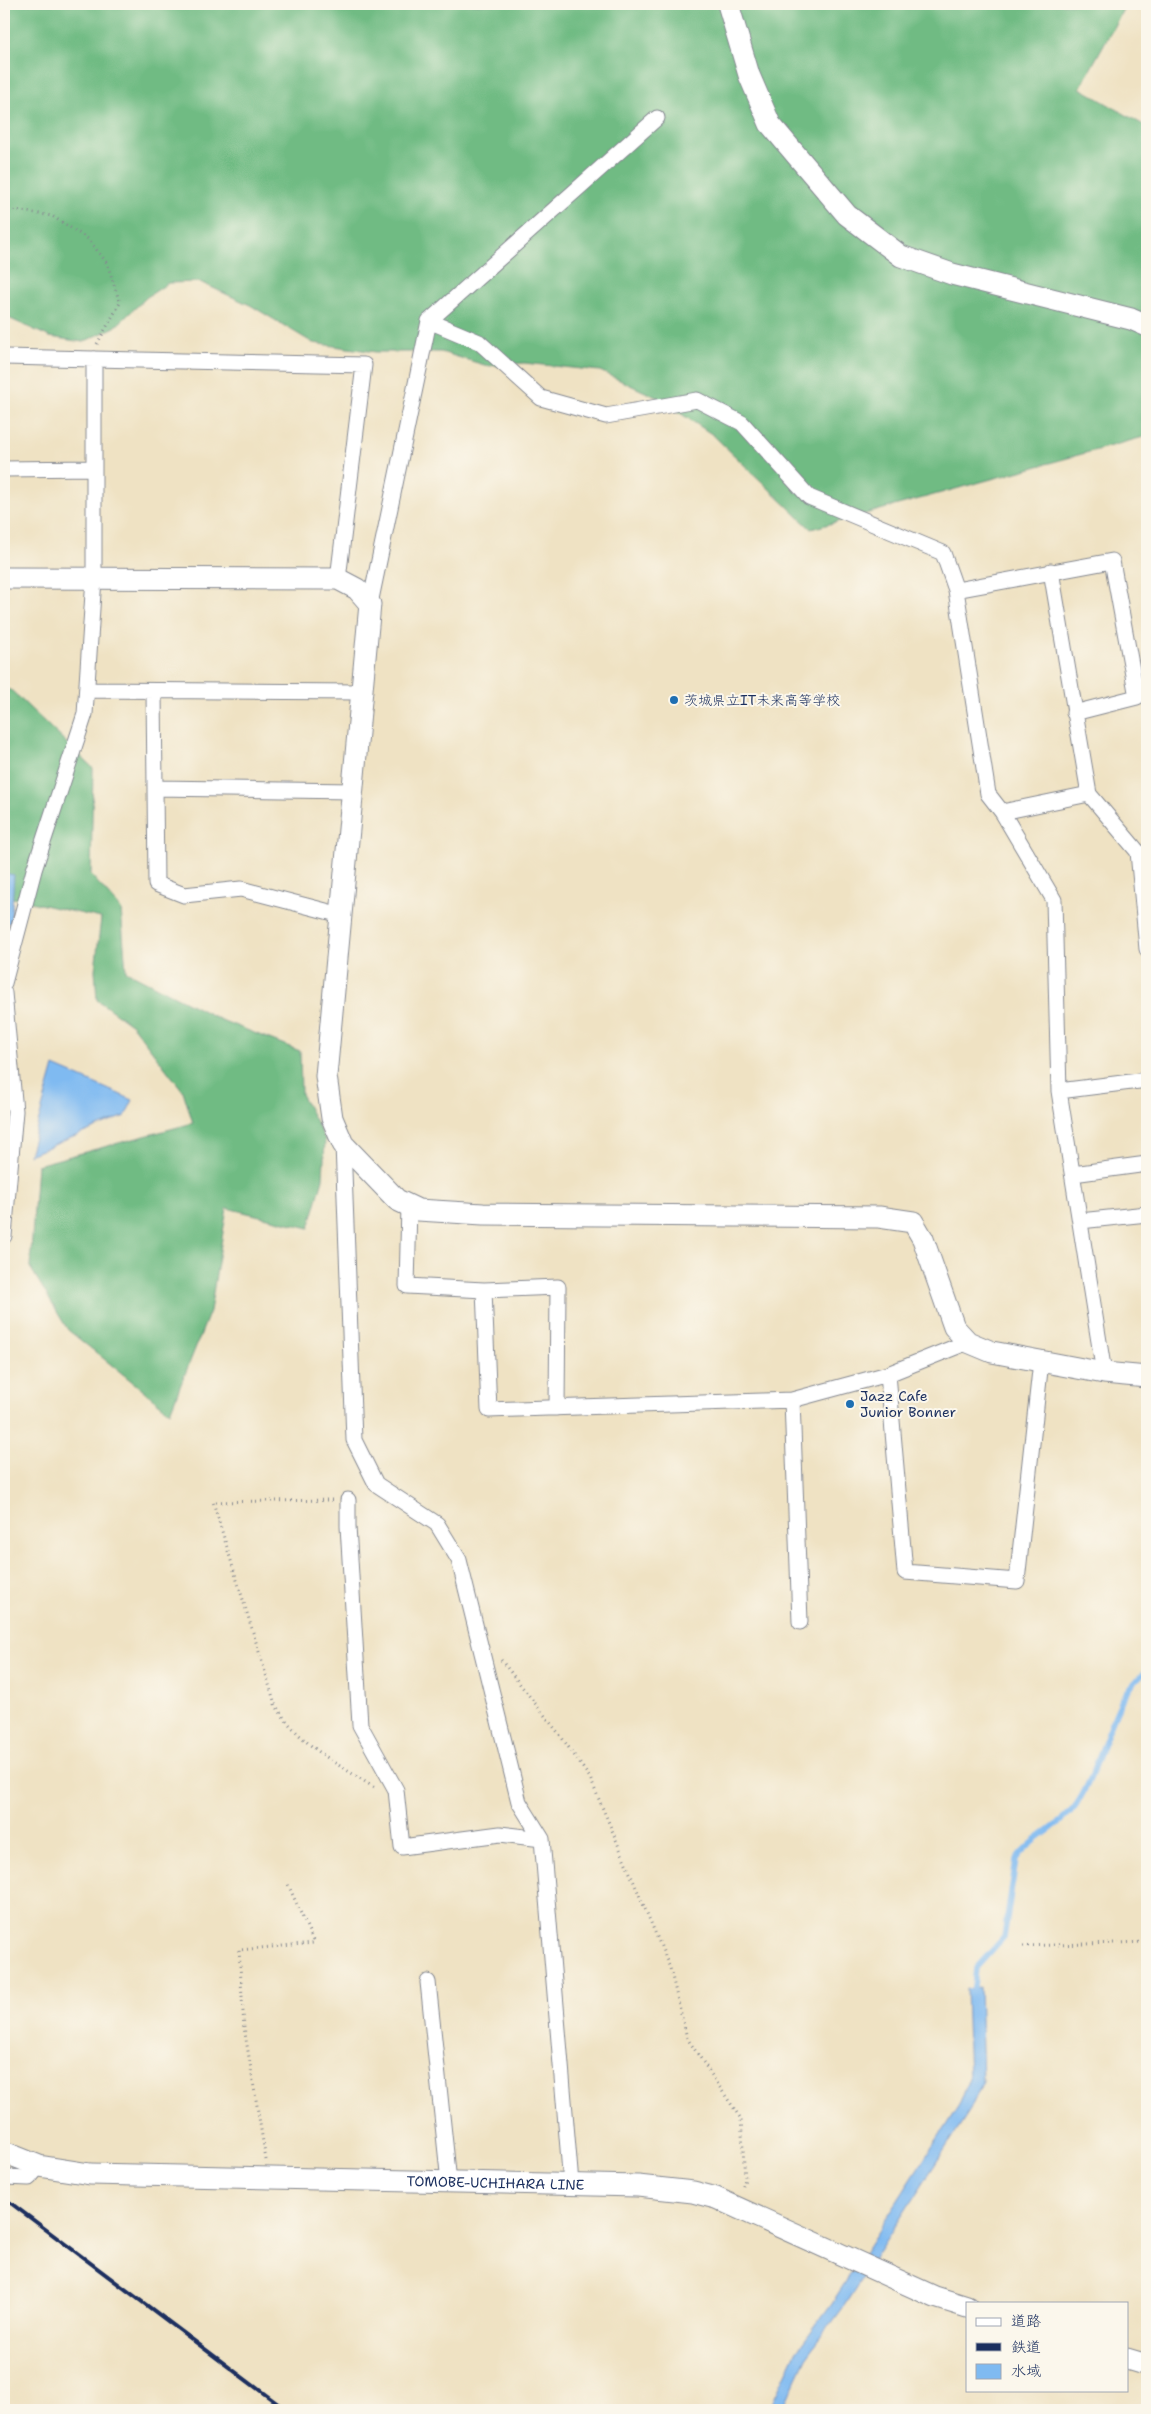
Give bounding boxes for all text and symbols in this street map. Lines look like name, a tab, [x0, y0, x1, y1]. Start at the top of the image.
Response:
place label: 茨城県立IT未来高等学校	[684, 691, 840, 709]
marker: 茨城県立IT未来高等学校	[668, 694, 680, 706]
place label: Jazz Cafe Junior Bonner	[860, 1387, 957, 1421]
marker: Jazz Cafe Junior Bonner	[844, 1398, 856, 1410]
street label: TOMOBE-UCHIHARA LINE	[406, 2172, 585, 2194]
legend	[966, 2302, 1128, 2392]
text: 道路	[1011, 2311, 1041, 2331]
text: 鉄道	[1011, 2337, 1041, 2357]
text: 水域	[1011, 2361, 1041, 2381]

